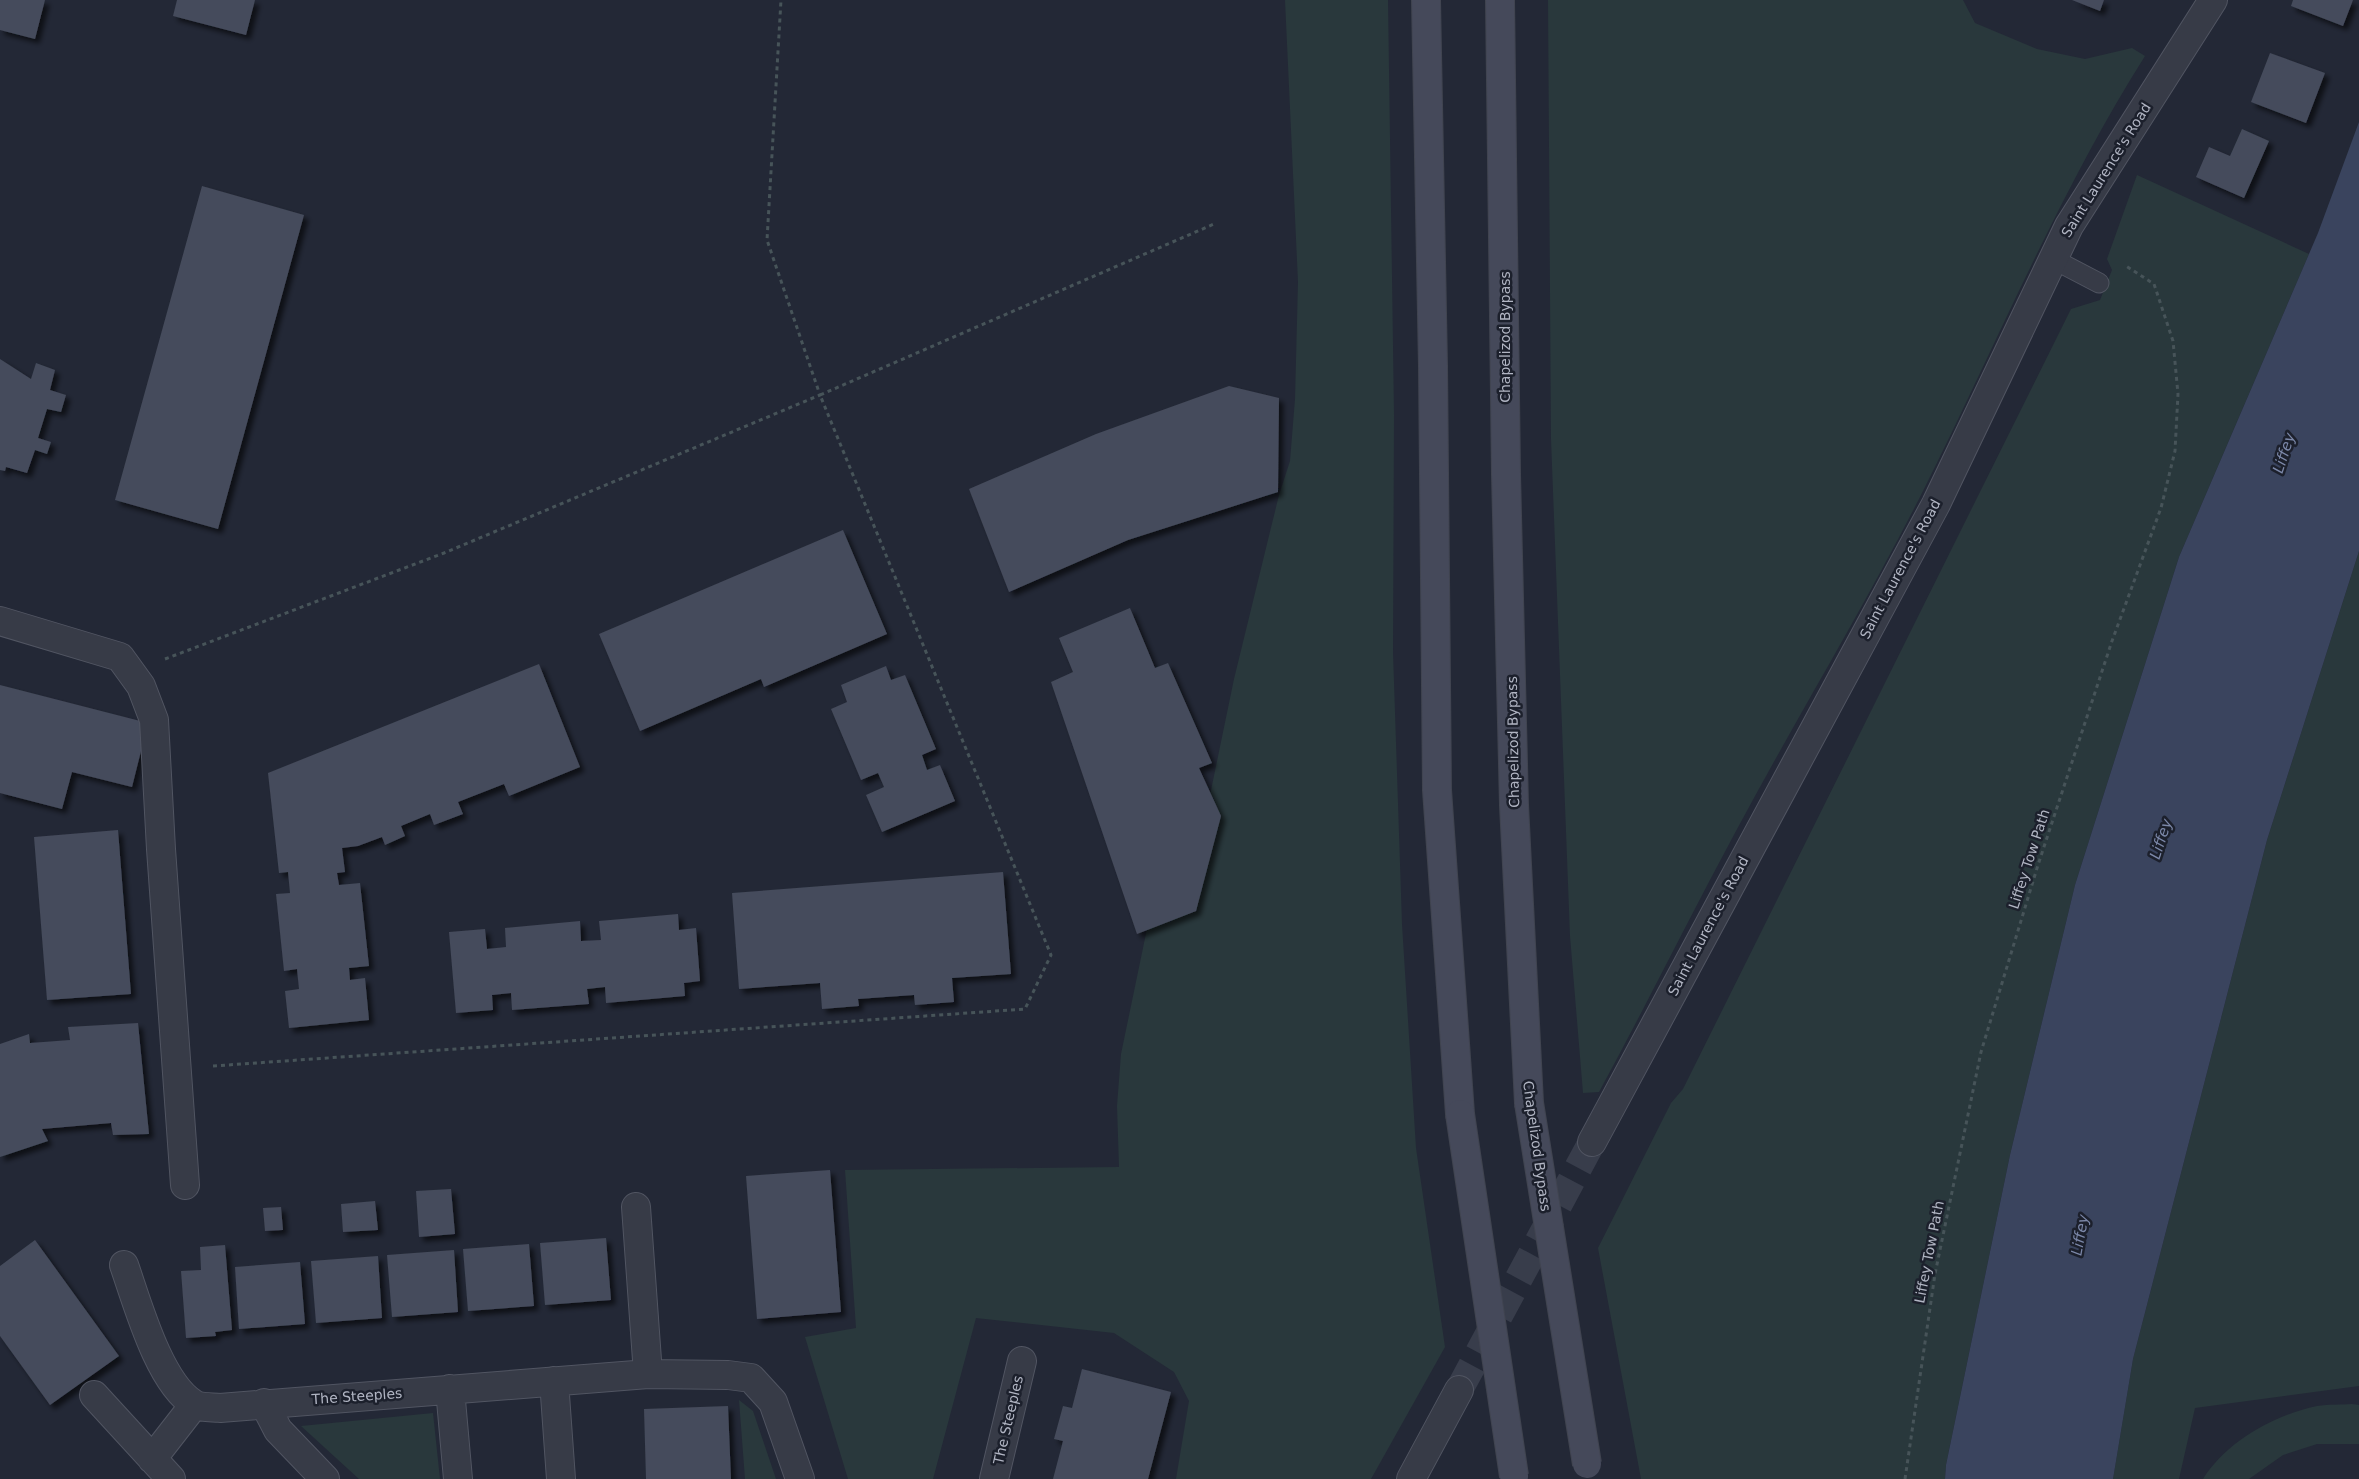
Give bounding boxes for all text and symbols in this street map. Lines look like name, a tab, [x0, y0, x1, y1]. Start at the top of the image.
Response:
street label: Saint Laurence's Road	[2058, 100, 2154, 240]
street label: Chapelizod Bypass	[1497, 271, 1513, 403]
water label: Liffey	[2269, 429, 2299, 476]
street label: Saint Laurence's Road	[1856, 497, 1944, 641]
street label: Chapelizod Bypass	[1504, 676, 1522, 808]
street label: Liffey Tow Path	[2005, 807, 2053, 911]
water label: Liffey	[2146, 815, 2176, 862]
street label: Saint Laurence's Road	[1664, 854, 1752, 998]
street label: Chapelizod Bypass	[1520, 1080, 1554, 1212]
street label: Liffey Tow Path	[1911, 1199, 1947, 1305]
water label: Liffey	[2068, 1212, 2093, 1257]
street label: The Steeples	[990, 1374, 1026, 1467]
street label: The Steeples	[310, 1385, 403, 1407]

